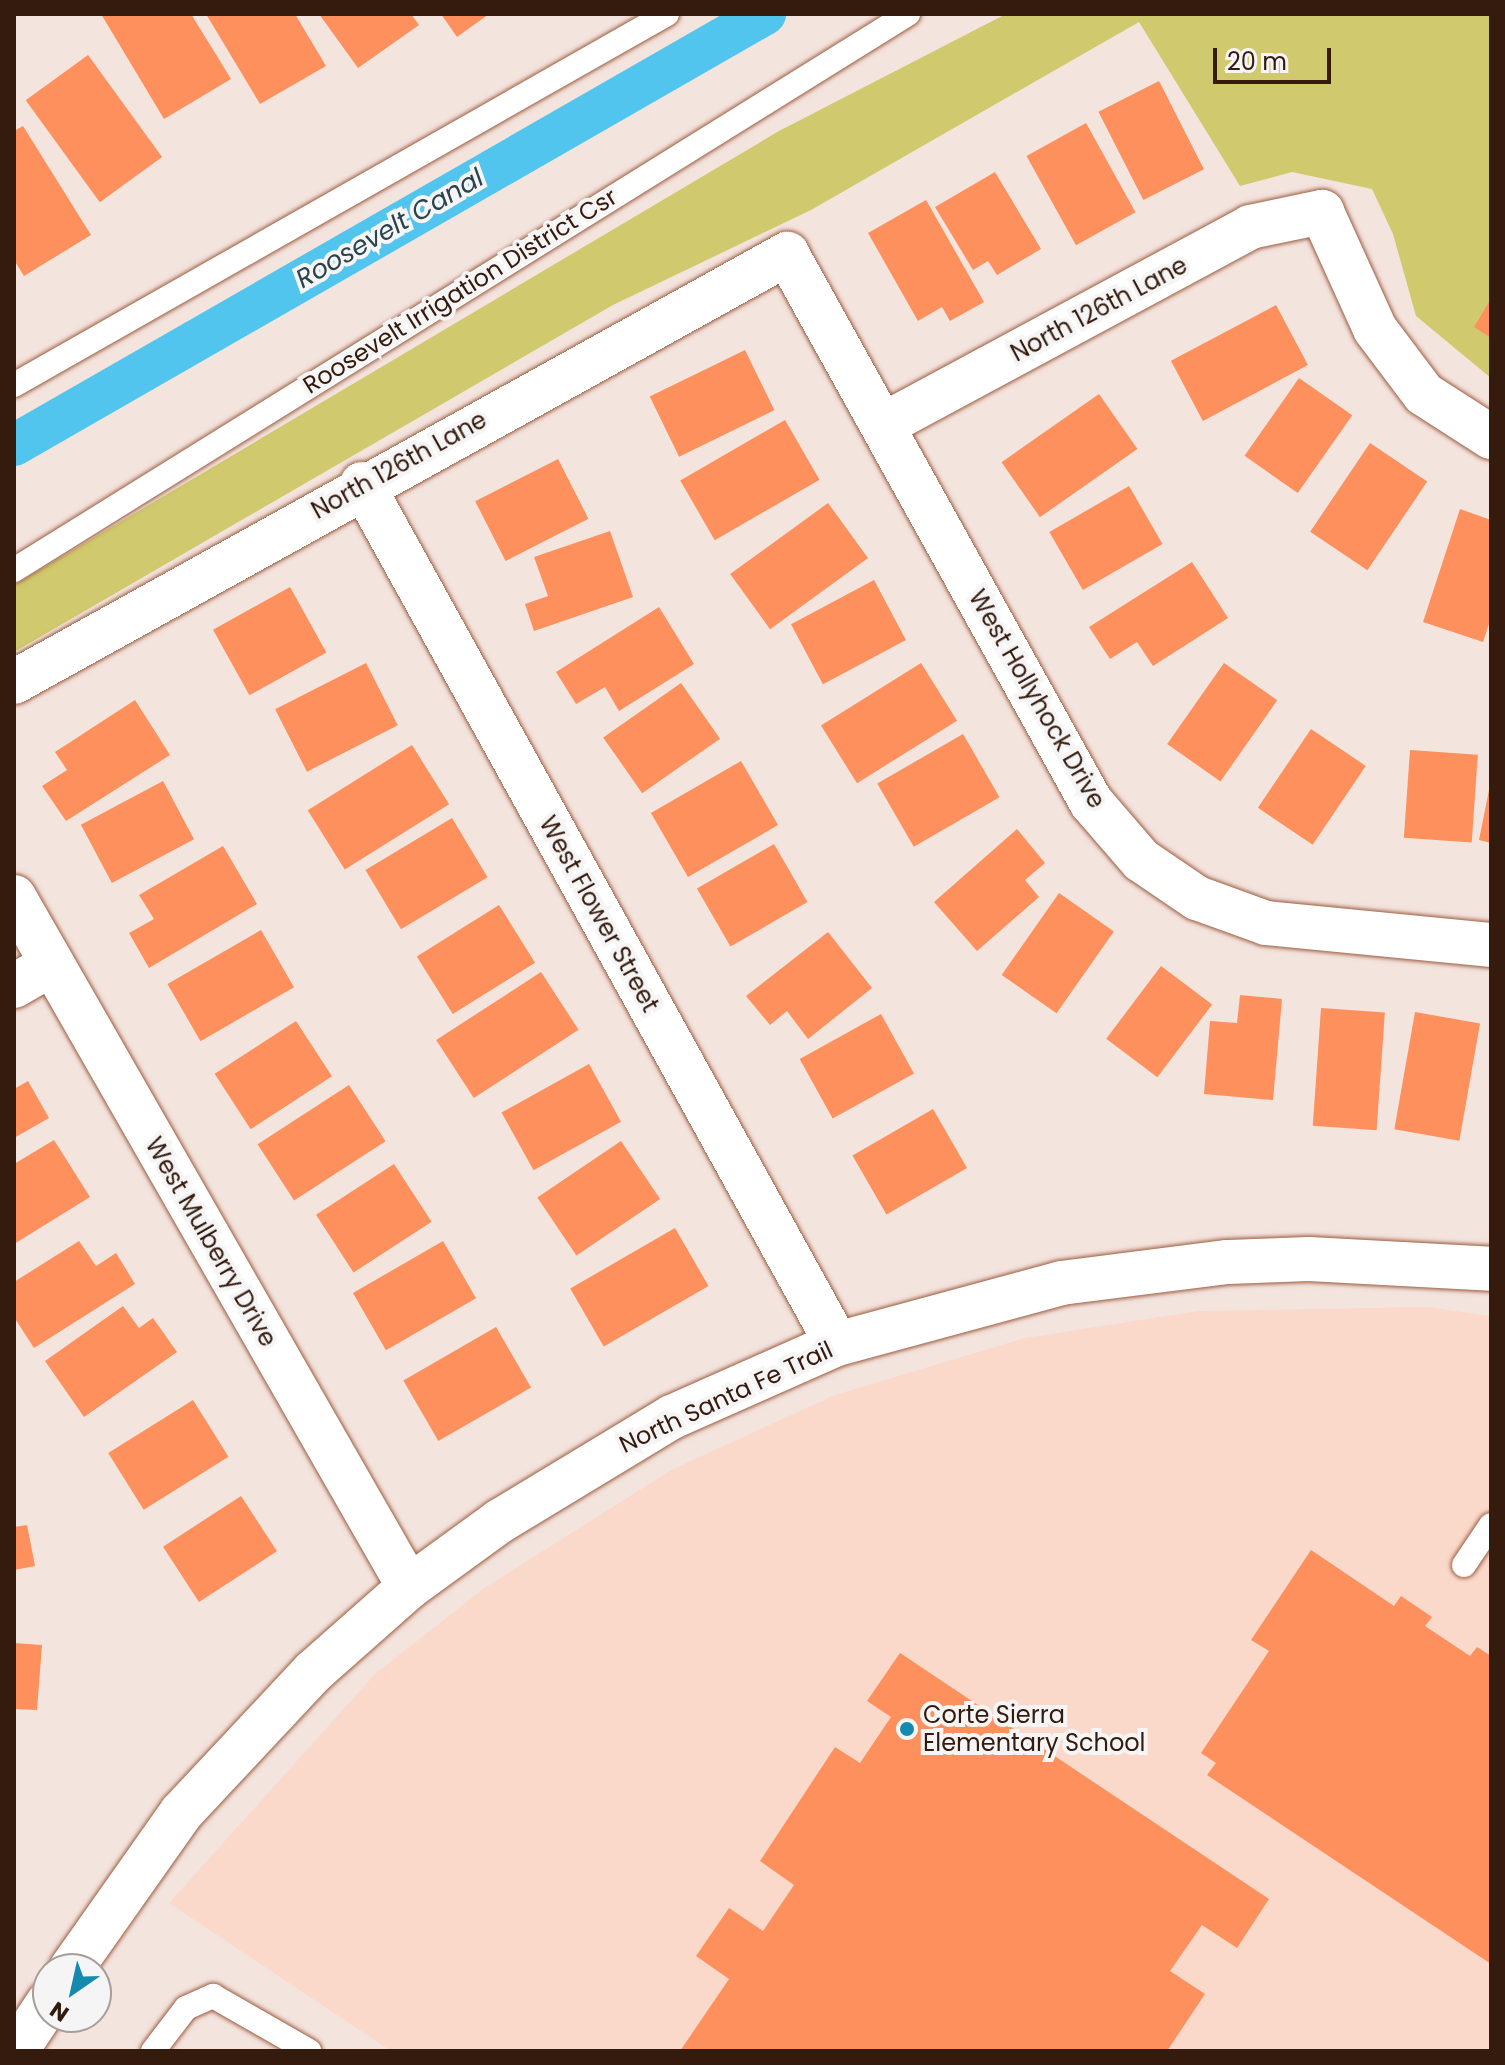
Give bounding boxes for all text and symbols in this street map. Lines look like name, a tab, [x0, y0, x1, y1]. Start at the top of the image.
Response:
scale bar	[1217, 32, 1335, 82]
text: 20 m	[1227, 45, 1287, 78]
water label: Roosevelt Canal	[291, 163, 489, 295]
street label: Roosevelt Irrigation District Csr	[298, 182, 622, 400]
street label: North 126th Lane	[1006, 250, 1192, 368]
street label: North 126th Lane	[306, 405, 492, 525]
street label: West Hollyhock Drive	[963, 585, 1111, 813]
street label: West Flower Street	[533, 811, 665, 1017]
street label: West Mulberry Drive	[139, 1132, 283, 1352]
street label: North Santa Fe Trail	[615, 1335, 837, 1459]
place label: Corte Sierra Elementary School	[923, 1701, 1146, 1757]
marker: Corte Sierra Elementary School	[898, 1720, 916, 1738]
north arrow	[32, 1953, 112, 2033]
text: N	[44, 1994, 75, 2029]

